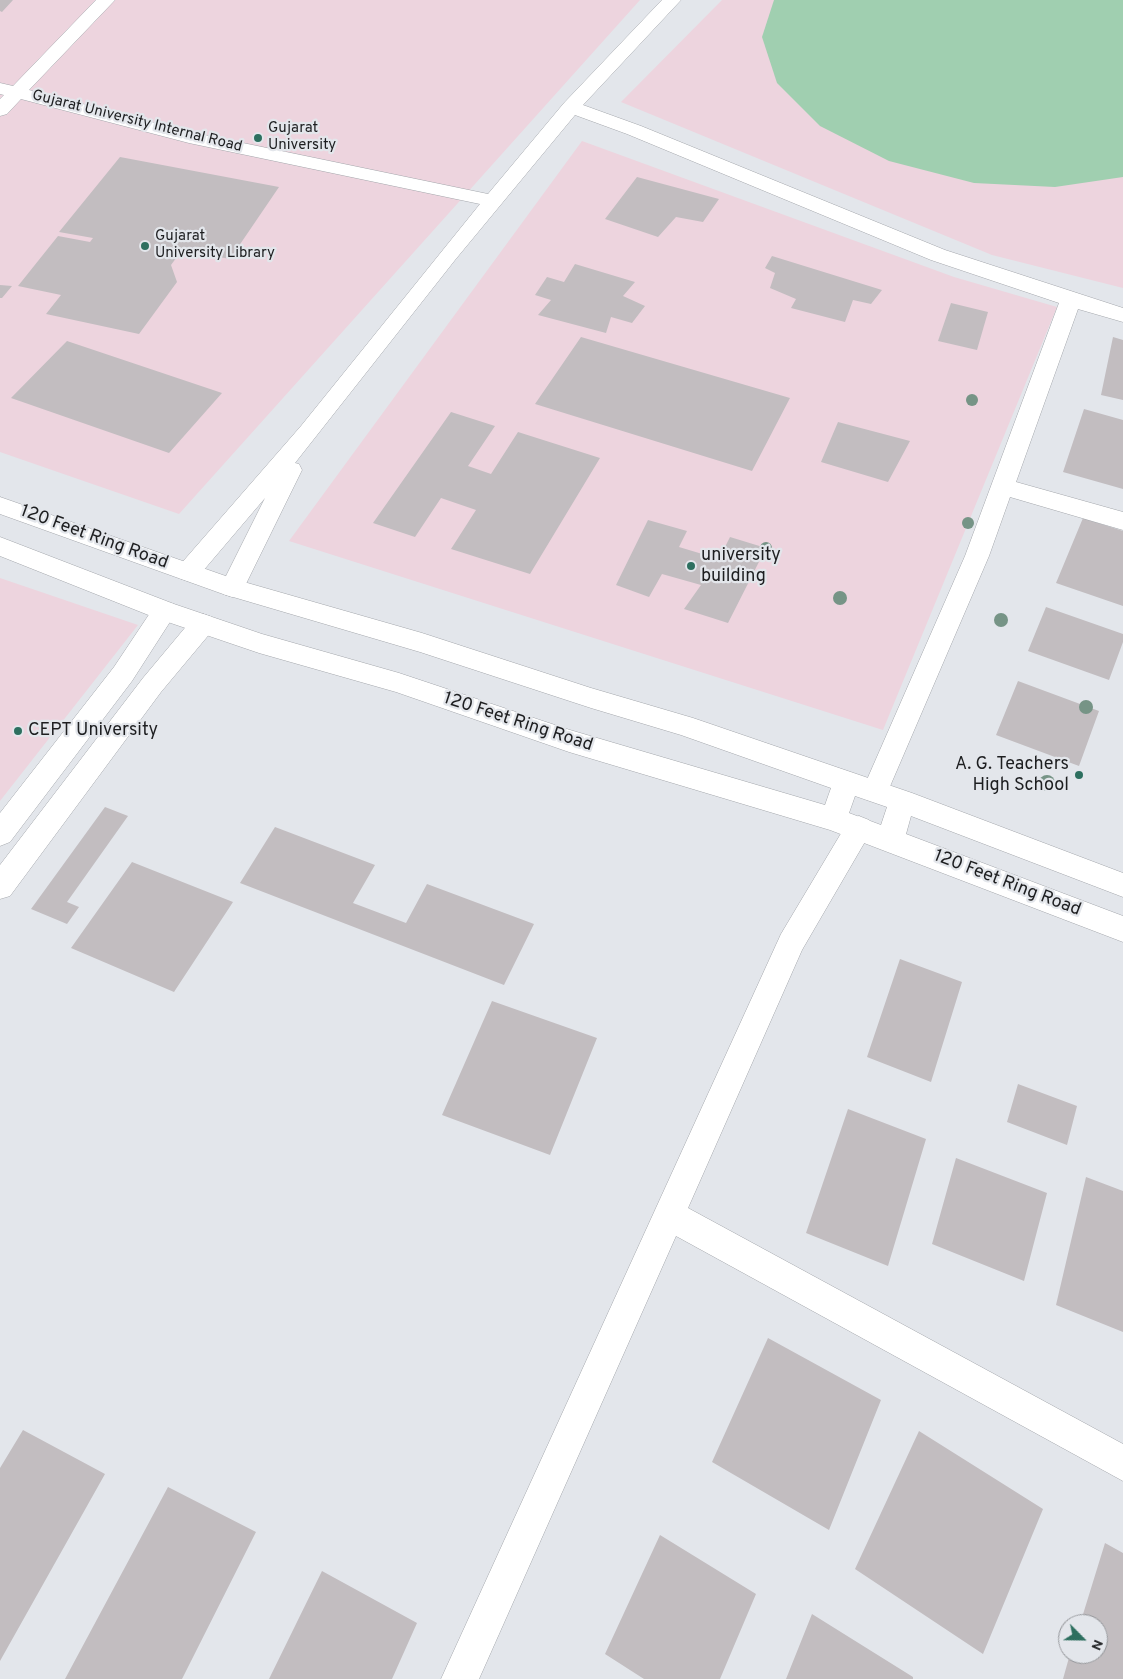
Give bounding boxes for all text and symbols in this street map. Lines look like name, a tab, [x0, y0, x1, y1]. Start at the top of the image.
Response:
street label: Gujarat University Internal Road	[30, 87, 244, 157]
place label: Gujarat University	[268, 120, 336, 155]
marker: Gujarat University	[252, 132, 264, 144]
place label: Gujarat University Library	[155, 228, 275, 263]
marker: Gujarat University Library	[139, 240, 151, 252]
street label: 120 Feet Ring Road	[17, 501, 171, 575]
place label: university building	[701, 545, 781, 588]
marker: university building	[685, 560, 697, 572]
street label: 120 Feet Ring Road	[441, 689, 595, 757]
place label: CEPT University	[28, 720, 158, 742]
marker: CEPT University	[12, 725, 24, 737]
place label: A. G. Teachers High School	[955, 754, 1069, 796]
marker: A. G. Teachers High School	[1073, 769, 1085, 781]
street label: 120 Feet Ring Road	[930, 846, 1084, 922]
north arrow	[1058, 1614, 1108, 1664]
text: N	[1087, 1637, 1106, 1653]

